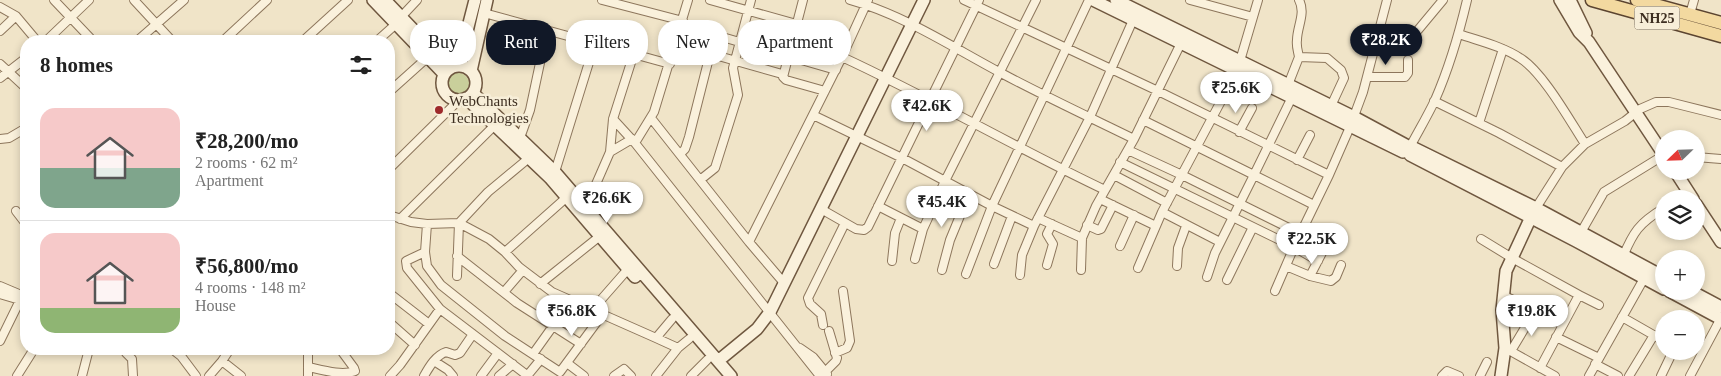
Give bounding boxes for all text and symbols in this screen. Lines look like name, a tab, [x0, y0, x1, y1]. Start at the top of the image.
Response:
road number: NH25	[1634, 7, 1680, 30]
chip: Buy	[410, 20, 476, 65]
chip: Rent	[486, 20, 556, 65]
chip: Filters	[566, 20, 648, 65]
chip: New	[658, 20, 728, 65]
chip: Apartment	[738, 20, 851, 65]
pin: ₹28.2K	[1345, 23, 1427, 66]
text: ₹28.2K	[1361, 31, 1411, 48]
icon: filters	[347, 51, 375, 79]
text: 8 homes	[40, 53, 113, 77]
pin: ₹25.6K	[1195, 72, 1277, 114]
text: ₹25.6K	[1211, 79, 1261, 96]
pin: ₹42.6K	[886, 90, 968, 132]
place label: WebChants Technologies	[449, 93, 529, 126]
text: ₹42.6K	[902, 97, 952, 114]
marker: WebChants Technologies	[433, 104, 445, 116]
icon: home	[80, 128, 140, 188]
text: ₹28,200/mo	[195, 129, 299, 153]
north arrow	[1655, 130, 1705, 180]
map controls	[1655, 130, 1705, 360]
text: 2 rooms · 62 m²	[195, 154, 298, 171]
text: Apartment	[195, 172, 263, 189]
pin: ₹26.6K	[566, 182, 648, 224]
pin: ₹45.4K	[901, 186, 983, 228]
text: ₹26.6K	[582, 189, 632, 206]
button: layers	[1655, 190, 1705, 240]
text: ₹45.4K	[917, 193, 967, 210]
pin: ₹22.5K	[1271, 222, 1353, 265]
text: ₹22.5K	[1287, 230, 1337, 247]
button: +	[1655, 250, 1705, 300]
icon: home	[80, 253, 140, 313]
text: ₹56,800/mo	[195, 254, 299, 278]
text: 4 rooms · 148 m²	[195, 279, 306, 296]
pin: ₹56.8K	[531, 294, 613, 337]
pin: ₹19.8K	[1491, 294, 1573, 337]
text: House	[195, 297, 236, 314]
text: ₹56.8K	[547, 302, 597, 319]
text: ₹19.8K	[1507, 302, 1557, 319]
button: −	[1655, 310, 1705, 360]

